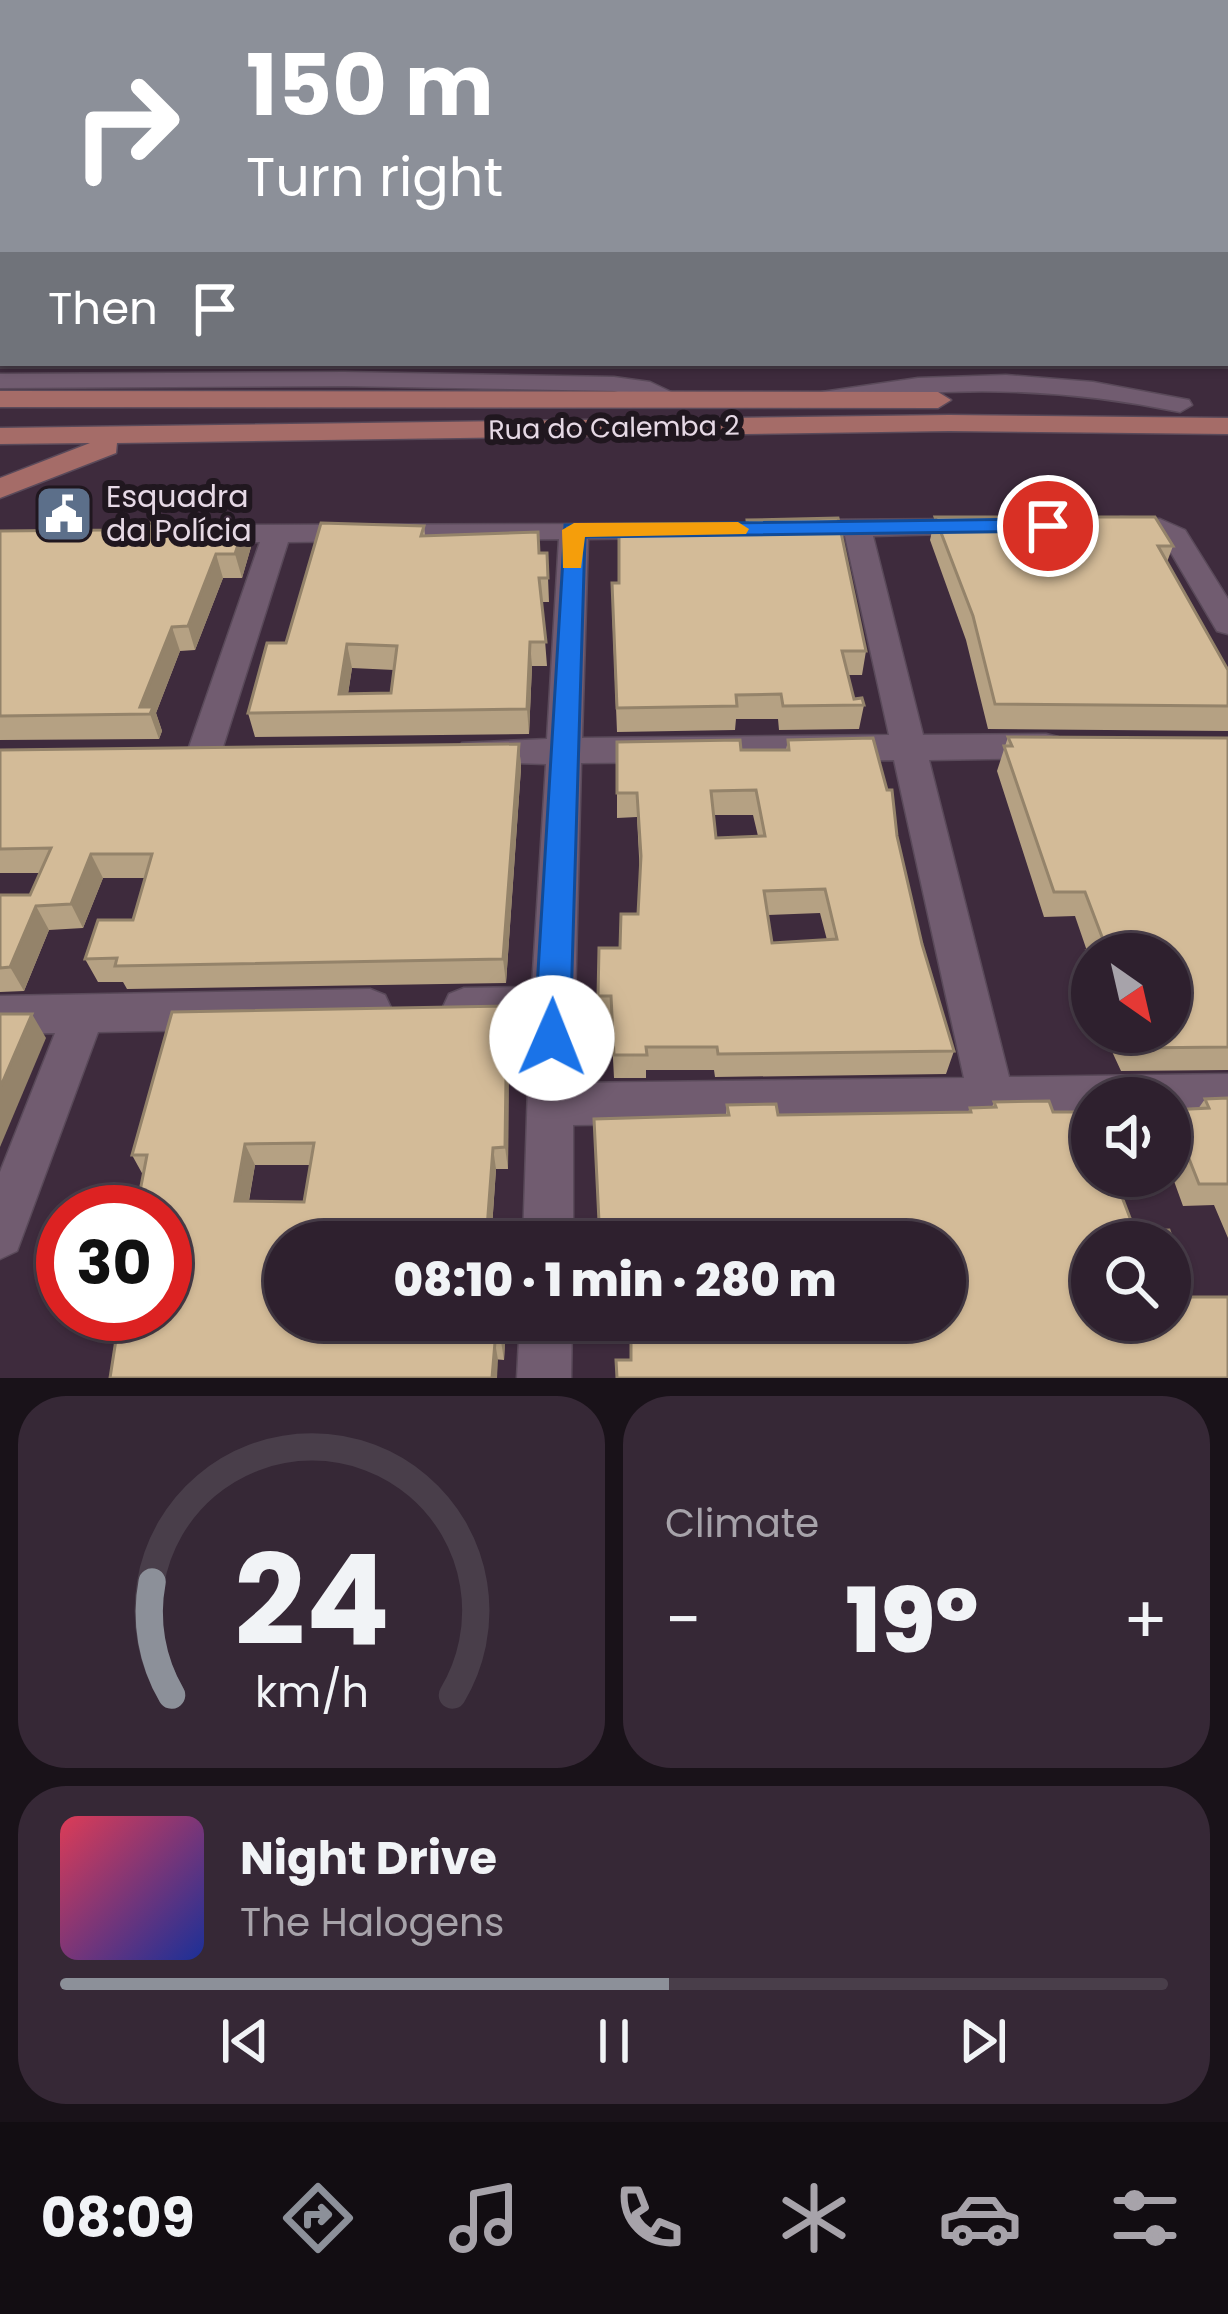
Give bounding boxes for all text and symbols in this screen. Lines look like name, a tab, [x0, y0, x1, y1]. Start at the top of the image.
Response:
text: 150 m	[246, 27, 494, 144]
icon: right	[48, 48, 204, 204]
text: Turn right	[246, 139, 503, 215]
icon: arrive	[182, 276, 248, 342]
text: Then	[48, 277, 158, 340]
street label: Rua do Calemba 2	[488, 407, 740, 448]
place label: Esquadra da Polícia	[106, 475, 252, 552]
pin	[997, 475, 1099, 577]
public building icon: Esquadra da Polícia	[33, 483, 95, 545]
icon: arrive	[1015, 493, 1081, 559]
north arrow	[1071, 933, 1191, 1053]
map controls	[1071, 933, 1191, 1341]
position arrow	[489, 975, 615, 1101]
button: sound	[1071, 1077, 1191, 1197]
speed limit sign: 30	[36, 1185, 192, 1341]
button: search	[1071, 1221, 1191, 1341]
text: 08:10 · 1 min · 280 m	[394, 1249, 836, 1312]
text: Climate	[665, 1496, 819, 1551]
text: 24	[234, 1513, 389, 1688]
text: 19°	[846, 1557, 978, 1684]
text: −	[665, 1574, 701, 1666]
text: +	[1123, 1574, 1168, 1666]
text: km/h	[254, 1662, 369, 1722]
text: Night Drive	[240, 1827, 497, 1890]
text: The Halogens	[240, 1895, 504, 1950]
icon: previous	[212, 2008, 278, 2074]
icon: pause	[581, 2008, 647, 2074]
icon: next	[950, 2008, 1016, 2074]
icon: directions	[276, 2176, 360, 2260]
icon: music	[442, 2176, 526, 2260]
icon: phone	[607, 2176, 691, 2260]
icon: climate	[772, 2176, 856, 2260]
icon: car	[938, 2176, 1022, 2260]
icon: filters	[1103, 2176, 1187, 2260]
text: 08:09	[41, 2180, 195, 2256]

